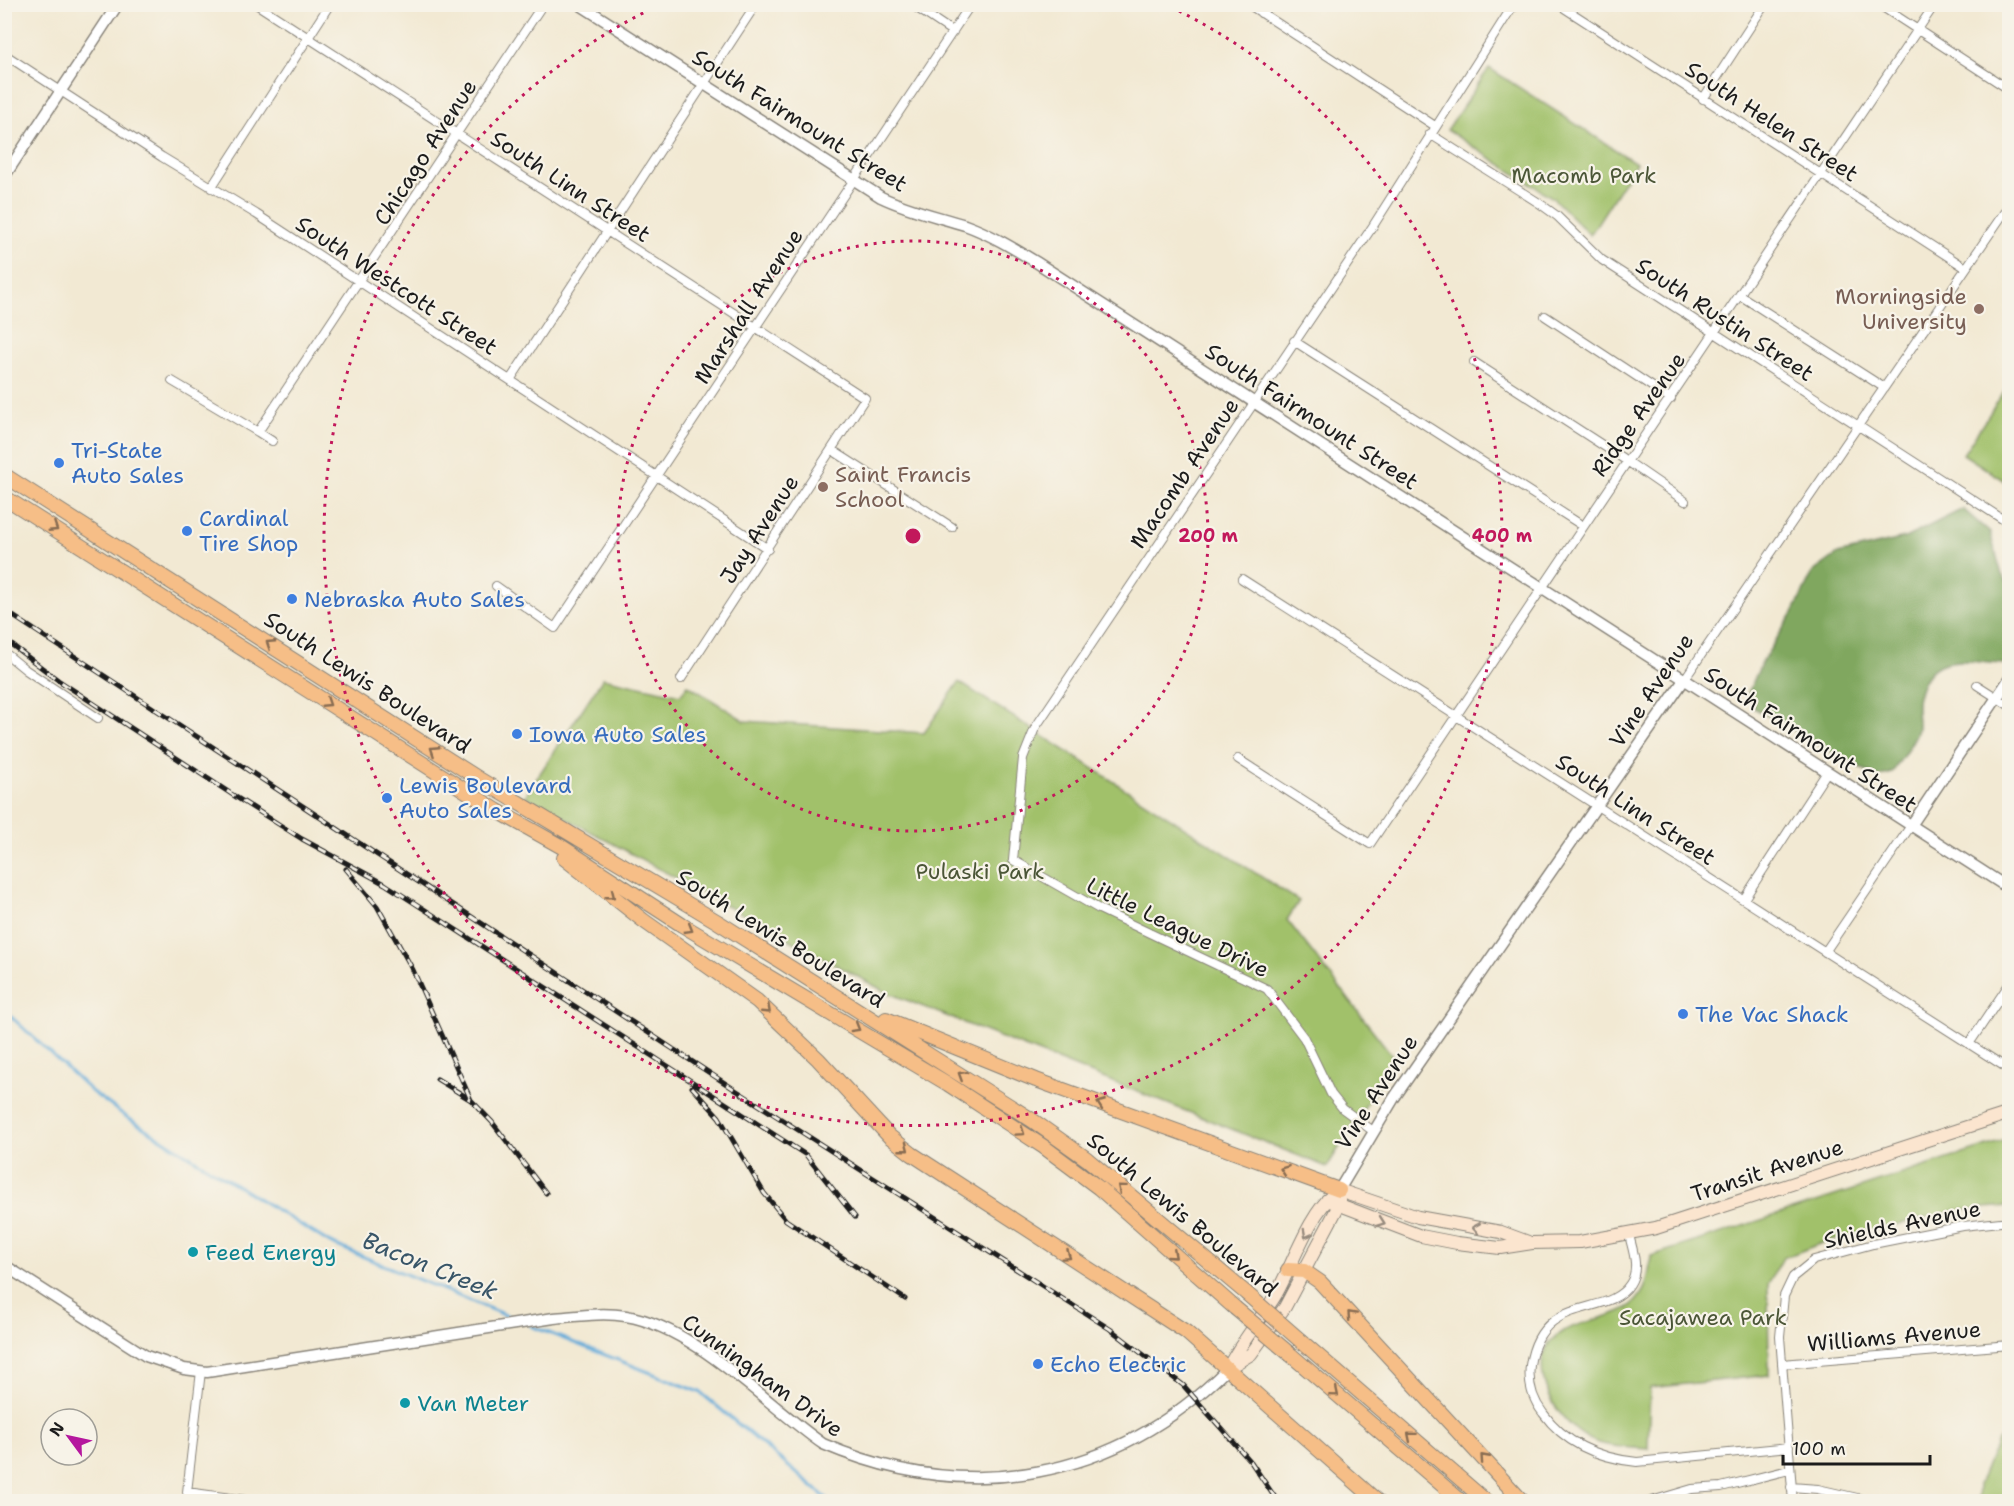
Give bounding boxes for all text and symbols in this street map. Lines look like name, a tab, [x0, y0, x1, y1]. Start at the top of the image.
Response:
street label: South Fairmount Street	[687, 42, 913, 199]
street label: South Helen Street	[1680, 55, 1864, 188]
street label: Chicago Avenue	[367, 74, 483, 231]
street label: South Linn Street	[485, 124, 656, 249]
park label: Macomb Park	[1511, 161, 1657, 190]
street label: South Westcott Street	[290, 209, 503, 362]
street label: Marshall Avenue	[687, 223, 810, 390]
street label: South Rustin Street	[1630, 251, 1819, 388]
place label: Morningside University	[1835, 282, 1967, 336]
marker: Morningside University	[1972, 302, 1986, 316]
street label: South Fairmount Street	[1200, 337, 1424, 496]
street label: Ridge Avenue	[1585, 346, 1692, 482]
street label: Macomb Avenue	[1123, 392, 1246, 554]
place label: Tri-State Auto Sales	[71, 436, 184, 490]
marker: Tri-State Auto Sales	[52, 456, 66, 470]
place label: Saint Francis School	[835, 460, 971, 514]
street label: Jay Avenue	[713, 469, 805, 589]
marker: Saint Francis School	[816, 480, 830, 494]
place label: Cardinal Tire Shop	[199, 504, 298, 558]
one-way arrow	[48, 520, 58, 532]
marker: Cardinal Tire Shop	[180, 524, 194, 538]
text: 200 m	[1178, 524, 1239, 548]
text: 400 m	[1472, 524, 1533, 548]
centre of rings	[903, 526, 923, 546]
place label: Nebraska Auto Sales	[304, 585, 525, 614]
marker: Nebraska Auto Sales	[285, 592, 299, 606]
street label: South Lewis Boulevard	[259, 605, 477, 760]
street label: Vine Avenue	[1603, 628, 1700, 753]
one-way arrow	[266, 640, 277, 651]
street label: South Fairmount Street	[1699, 660, 1923, 819]
one-way arrow	[321, 696, 331, 708]
place label: Iowa Auto Sales	[529, 720, 706, 749]
marker: Iowa Auto Sales	[510, 727, 524, 741]
one-way arrow	[430, 746, 440, 758]
street label: South Linn Street	[1550, 747, 1721, 872]
place label: Lewis Boulevard Auto Sales	[399, 771, 572, 825]
marker: Lewis Boulevard Auto Sales	[380, 791, 394, 805]
park label: Pulaski Park	[915, 857, 1045, 886]
street label: South Lewis Boulevard	[671, 862, 891, 1015]
street label: Little League Drive	[1082, 871, 1274, 984]
one-way arrow	[604, 887, 615, 898]
one-way arrow	[683, 922, 693, 934]
place label: The Vac Shack	[1695, 1000, 1849, 1029]
one-way arrow	[760, 1003, 771, 1014]
marker: The Vac Shack	[1676, 1007, 1690, 1021]
one-way arrow	[850, 1021, 860, 1033]
street label: Vine Avenue	[1328, 1029, 1424, 1155]
one-way arrow	[958, 1070, 968, 1082]
one-way arrow	[1096, 1098, 1107, 1111]
one-way arrow	[1015, 1125, 1026, 1136]
street label: South Lewis Boulevard	[1081, 1126, 1284, 1303]
street label: Transit Avenue	[1687, 1132, 1847, 1209]
one-way arrow	[898, 1141, 909, 1152]
one-way arrow	[1279, 1164, 1290, 1177]
one-way arrow	[1117, 1184, 1128, 1195]
street label: Shields Avenue	[1821, 1194, 1983, 1255]
one-way arrow	[1375, 1215, 1386, 1227]
one-way arrow	[1471, 1222, 1481, 1235]
water label: Bacon Creek	[358, 1224, 503, 1308]
one-way arrow	[1303, 1228, 1314, 1239]
place label: Feed Energy	[205, 1238, 336, 1267]
marker: Feed Energy	[186, 1245, 200, 1259]
one-way arrow	[1061, 1248, 1072, 1259]
one-way arrow	[1166, 1248, 1177, 1259]
park label: Sacajawea Park	[1619, 1303, 1787, 1332]
street label: Cunningham Drive	[676, 1307, 849, 1444]
one-way arrow	[1347, 1312, 1358, 1322]
street label: Williams Avenue	[1806, 1314, 1982, 1359]
place label: Echo Electric	[1050, 1350, 1187, 1379]
marker: Echo Electric	[1031, 1357, 1045, 1371]
one-way arrow	[1328, 1386, 1339, 1397]
place label: Van Meter	[417, 1389, 529, 1418]
marker: Van Meter	[398, 1396, 412, 1410]
north arrow	[39, 1407, 99, 1467]
text: N	[45, 1418, 69, 1440]
scale bar	[1783, 1428, 1930, 1466]
one-way arrow	[1406, 1433, 1417, 1444]
text: 100 m	[1792, 1437, 1846, 1461]
one-way arrow	[1480, 1454, 1491, 1465]

